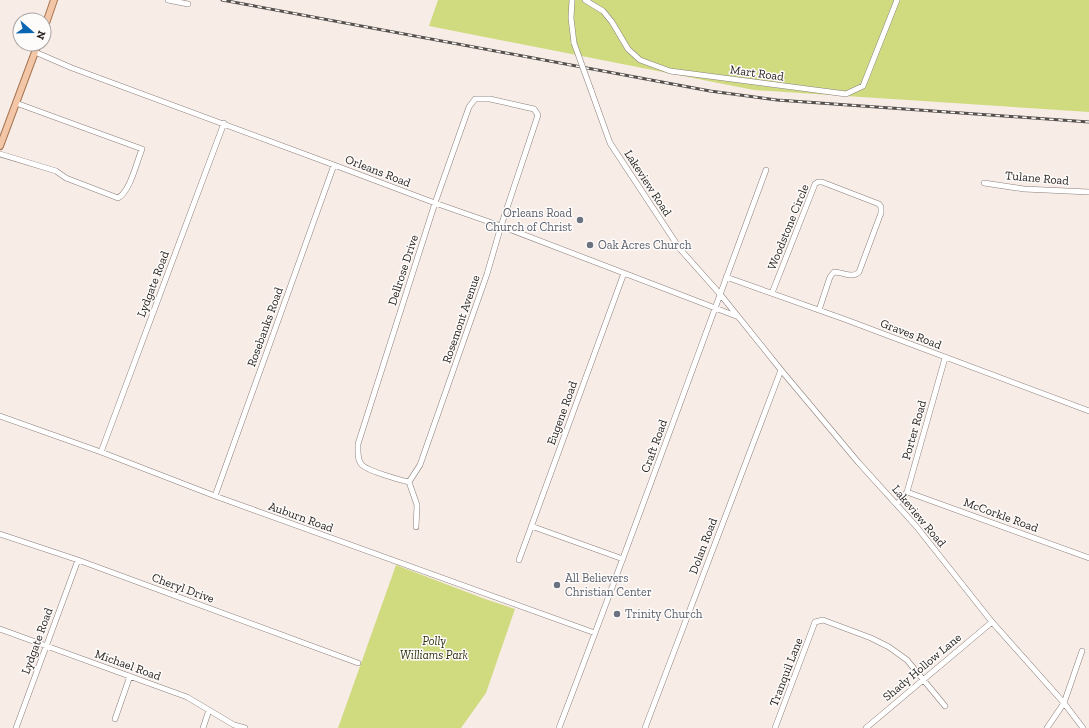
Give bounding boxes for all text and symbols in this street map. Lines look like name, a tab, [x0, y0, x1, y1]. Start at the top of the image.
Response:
north arrow	[12, 12, 52, 52]
text: N	[33, 29, 48, 42]
street label: Mart Road	[729, 62, 785, 84]
street label: Lakeview Road	[621, 147, 675, 219]
street label: Orleans Road	[343, 152, 413, 190]
street label: Tulane Road	[1004, 168, 1070, 188]
street label: Woodstone Circle	[764, 182, 812, 272]
place label: Orleans Road Church of Christ	[486, 206, 573, 234]
marker: Orleans Road Church of Christ	[575, 215, 585, 225]
street label: Dellrose Drive	[385, 233, 421, 307]
place label: Oak Acres Church	[598, 238, 692, 252]
marker: Oak Acres Church	[585, 240, 595, 250]
street label: Lydgate Road	[134, 249, 172, 319]
street label: Rosemont Avenue	[439, 273, 483, 365]
street label: Rosebanks Road	[244, 285, 286, 369]
street label: Graves Road	[879, 316, 944, 352]
street label: Eugene Road	[544, 379, 580, 447]
street label: Porter Road	[899, 398, 929, 461]
street label: Craft Road	[638, 417, 670, 474]
street label: Lakeview Road	[889, 482, 949, 550]
street label: McCorkle Road	[962, 495, 1041, 535]
street label: Auburn Road	[267, 499, 336, 535]
street label: Dolan Road	[686, 516, 720, 576]
street label: Cheryl Drive	[150, 570, 216, 606]
place label: All Believers Christian Center	[565, 571, 652, 599]
marker: All Believers Christian Center	[552, 580, 562, 590]
street label: Lydgate Road	[19, 606, 56, 676]
place label: Trinity Church	[625, 607, 703, 621]
marker: Trinity Church	[612, 609, 622, 619]
street label: Shady Hollow Lane	[880, 630, 964, 704]
park label: Polly Williams Park	[400, 634, 469, 662]
street label: Tranquil Lane	[767, 635, 806, 708]
street label: Michael Road	[93, 647, 163, 684]

